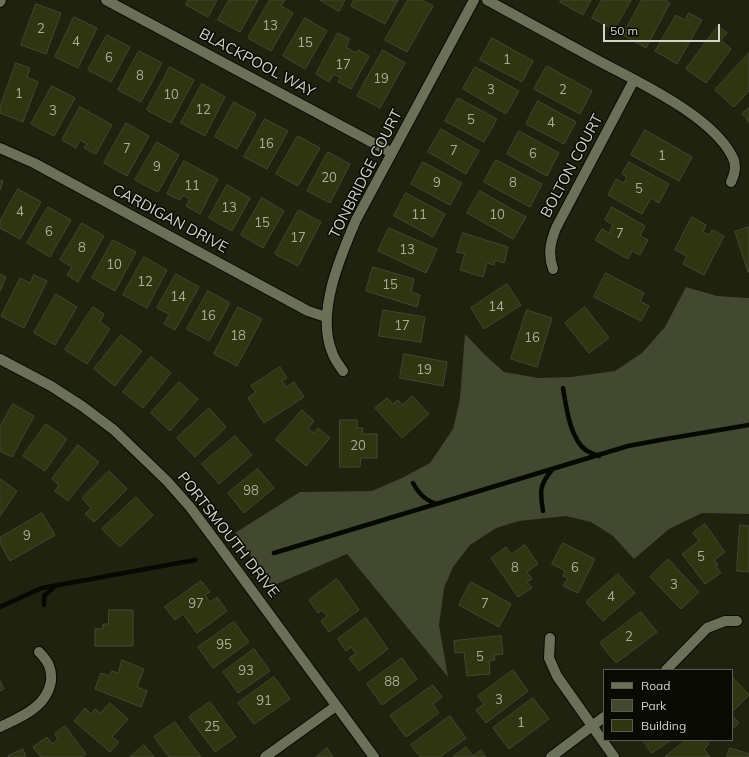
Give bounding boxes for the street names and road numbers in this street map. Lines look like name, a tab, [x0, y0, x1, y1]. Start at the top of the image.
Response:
street label: BLACKPOOL WAY	[196, 25, 318, 101]
street label: TONBRIDGE COURT	[326, 107, 406, 241]
street label: BOLTON COURT	[537, 111, 607, 221]
street label: CARDIGAN DRIVE	[109, 181, 231, 257]
street label: PORTSMOUTH DRIVE	[174, 469, 282, 601]

